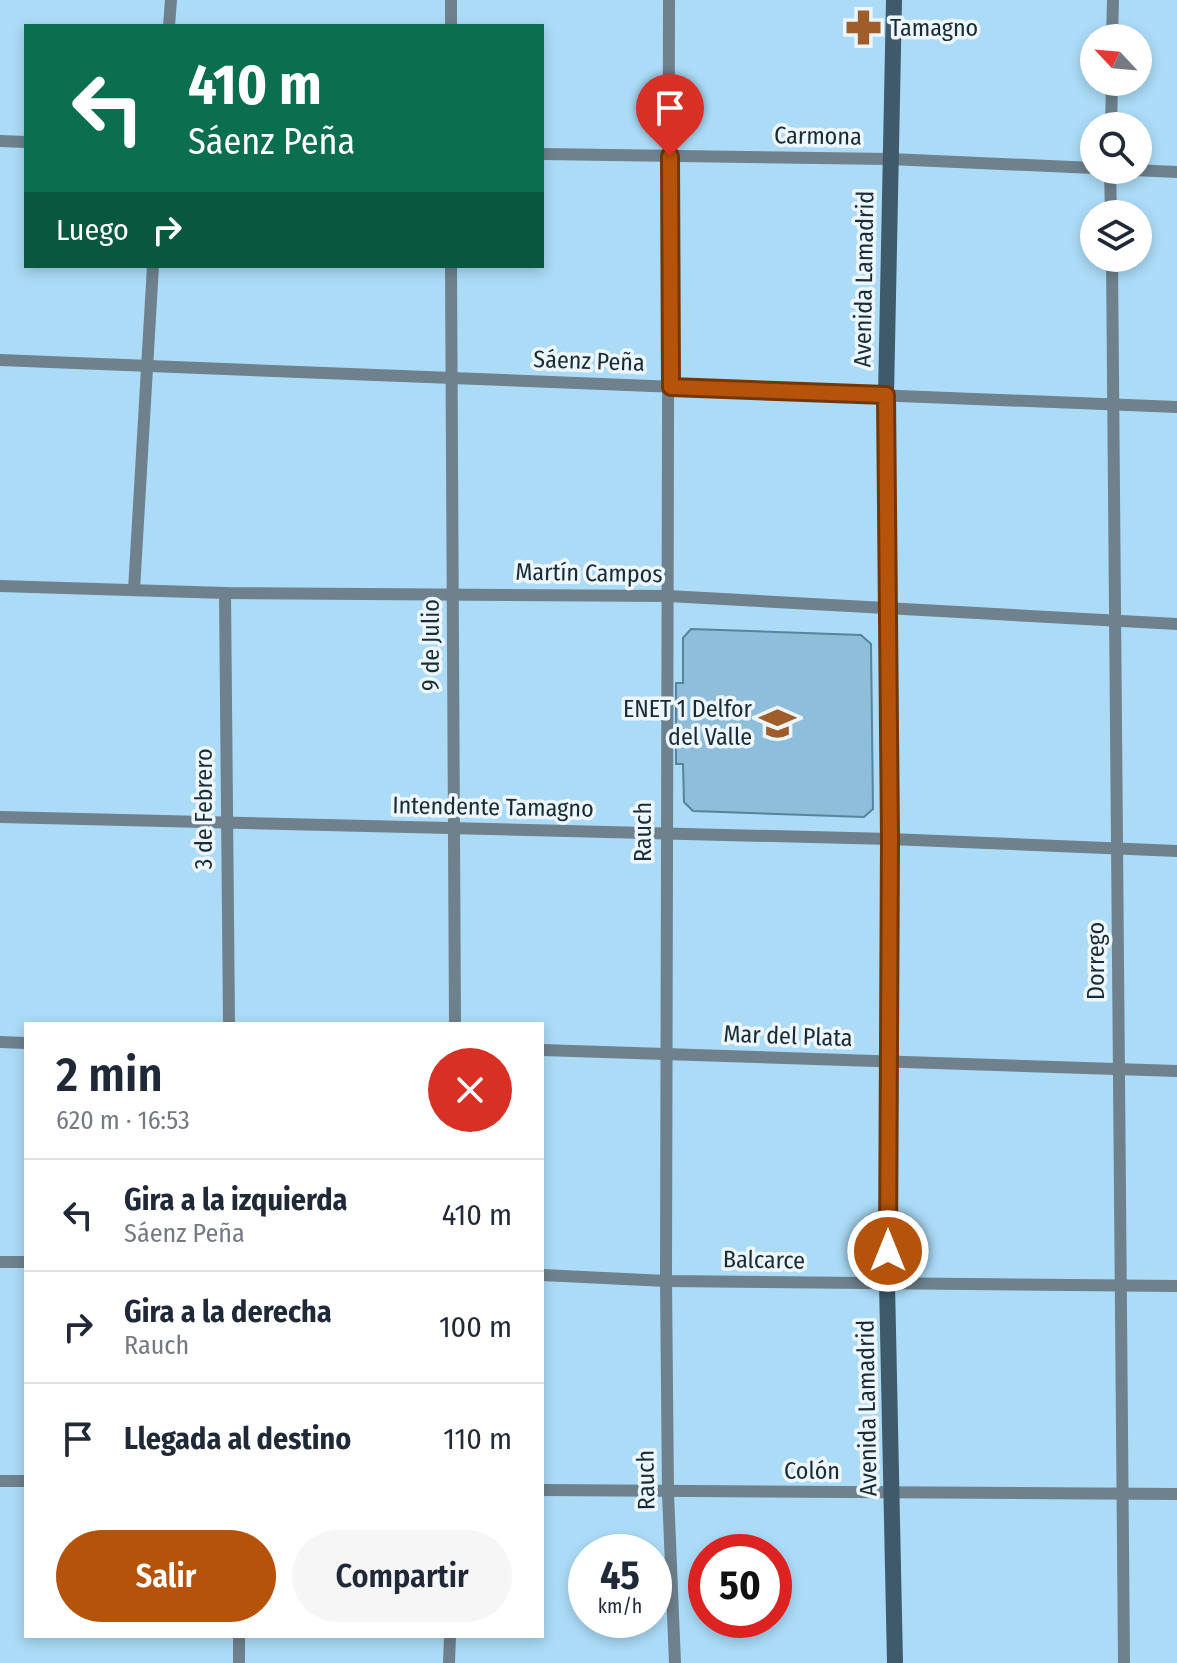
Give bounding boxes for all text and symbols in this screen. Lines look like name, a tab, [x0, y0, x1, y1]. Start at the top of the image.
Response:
pharmacy icon: Tamagno	[845, 9, 883, 47]
place label: Tamagno	[890, 14, 978, 42]
north arrow	[1080, 24, 1152, 96]
map controls	[1080, 24, 1152, 272]
text: 410 m	[188, 52, 322, 119]
icon: left	[56, 56, 160, 160]
pin	[636, 74, 704, 156]
icon: arrive	[648, 86, 692, 130]
button: search	[1080, 112, 1152, 184]
text: Sáenz Peña	[188, 120, 355, 164]
street label: Carmona	[774, 121, 862, 151]
street label: Avenida Lamadrid	[848, 190, 880, 368]
button: layers	[1080, 200, 1152, 272]
icon: right	[145, 208, 189, 252]
text: Luego	[56, 212, 129, 248]
street label: Sáenz Peña	[533, 345, 645, 377]
street label: Martín Campos	[515, 558, 663, 588]
street label: 9 de Julio	[417, 599, 445, 691]
place label: ENET 1 Delfor del Valle	[623, 695, 753, 751]
school or university icon: ENET 1 Delfor del Valle	[759, 704, 797, 742]
street label: 3 de Febrero	[190, 748, 218, 870]
street label: Intendente Tamagno	[392, 791, 594, 823]
street label: Rauch	[629, 802, 657, 862]
street label: Dorrego	[1082, 922, 1110, 1000]
street label: Mar del Plata	[723, 1020, 853, 1052]
text: 2 min	[56, 1046, 163, 1104]
button: close	[428, 1048, 512, 1132]
text: 620 m · 16:53	[56, 1105, 190, 1136]
text: Gira a la izquierda	[124, 1182, 347, 1218]
icon: left	[56, 1193, 100, 1237]
text: 410 m	[442, 1197, 512, 1233]
position arrow	[846, 1209, 930, 1293]
text: Sáenz Peña	[124, 1218, 245, 1249]
street label: Balcarce	[723, 1245, 805, 1275]
text: Gira a la derecha	[124, 1294, 332, 1330]
icon: right	[56, 1305, 100, 1349]
text: 100 m	[439, 1309, 512, 1345]
street label: Avenida Lamadrid	[851, 1319, 883, 1497]
text: Rauch	[124, 1330, 189, 1361]
icon: arrive	[56, 1417, 100, 1461]
text: Llegada al destino	[124, 1421, 351, 1457]
text: 110 m	[443, 1421, 512, 1457]
street label: Rauch	[631, 1450, 661, 1510]
street label: Colón	[784, 1457, 840, 1485]
button: Salir	[56, 1530, 276, 1622]
button: Compartir	[292, 1530, 512, 1622]
speed limit sign: 50	[688, 1534, 792, 1638]
text: 45	[600, 1552, 640, 1600]
text: km/h	[598, 1594, 642, 1618]

